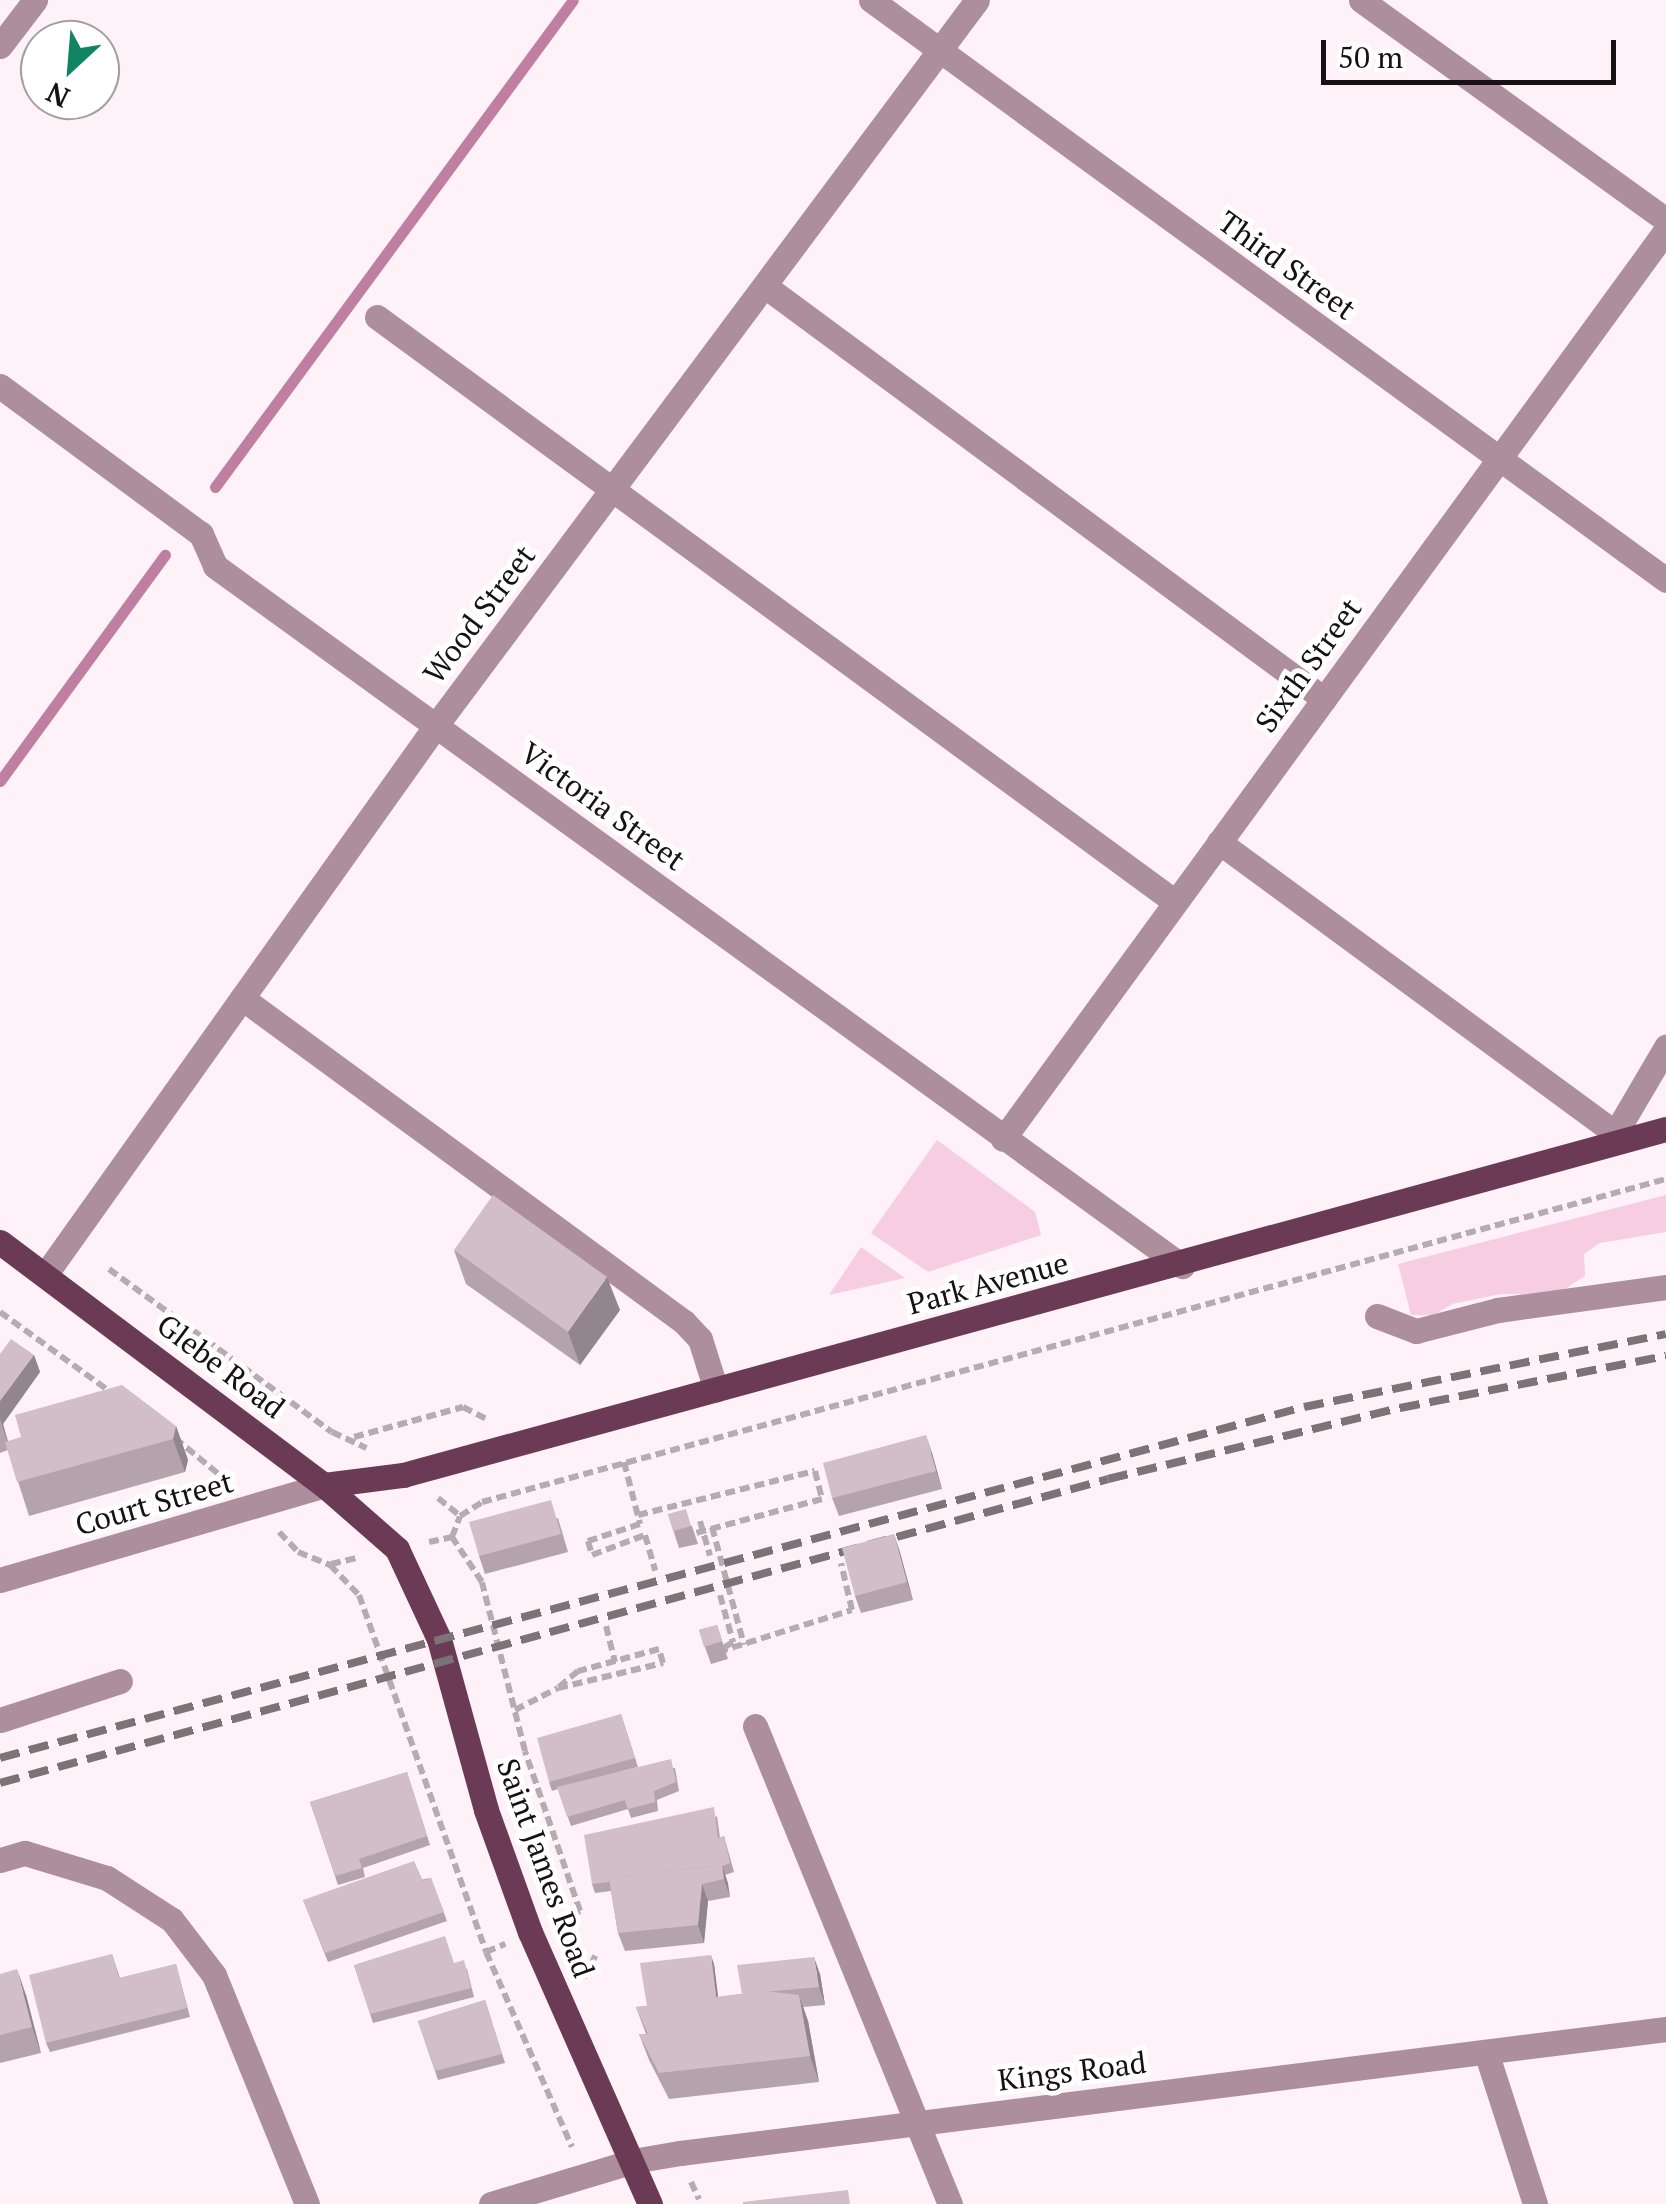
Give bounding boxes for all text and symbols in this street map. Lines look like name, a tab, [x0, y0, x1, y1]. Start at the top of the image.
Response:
north arrow	[20, 20, 120, 120]
scale bar	[1326, 20, 1621, 82]
text: 50 m	[1338, 37, 1403, 77]
text: N	[40, 74, 75, 117]
street label: Third Street	[1211, 203, 1363, 327]
street label: Wood Street	[416, 538, 542, 690]
street label: Sixth Street	[1247, 591, 1369, 739]
street label: Victoria Street	[514, 734, 692, 878]
street label: Park Avenue	[903, 1244, 1073, 1322]
street label: Glebe Road	[150, 1306, 292, 1426]
street label: Court Street	[71, 1463, 237, 1543]
street label: Saint James Road	[490, 1754, 602, 1982]
street label: Kings Road	[996, 2044, 1148, 2098]

